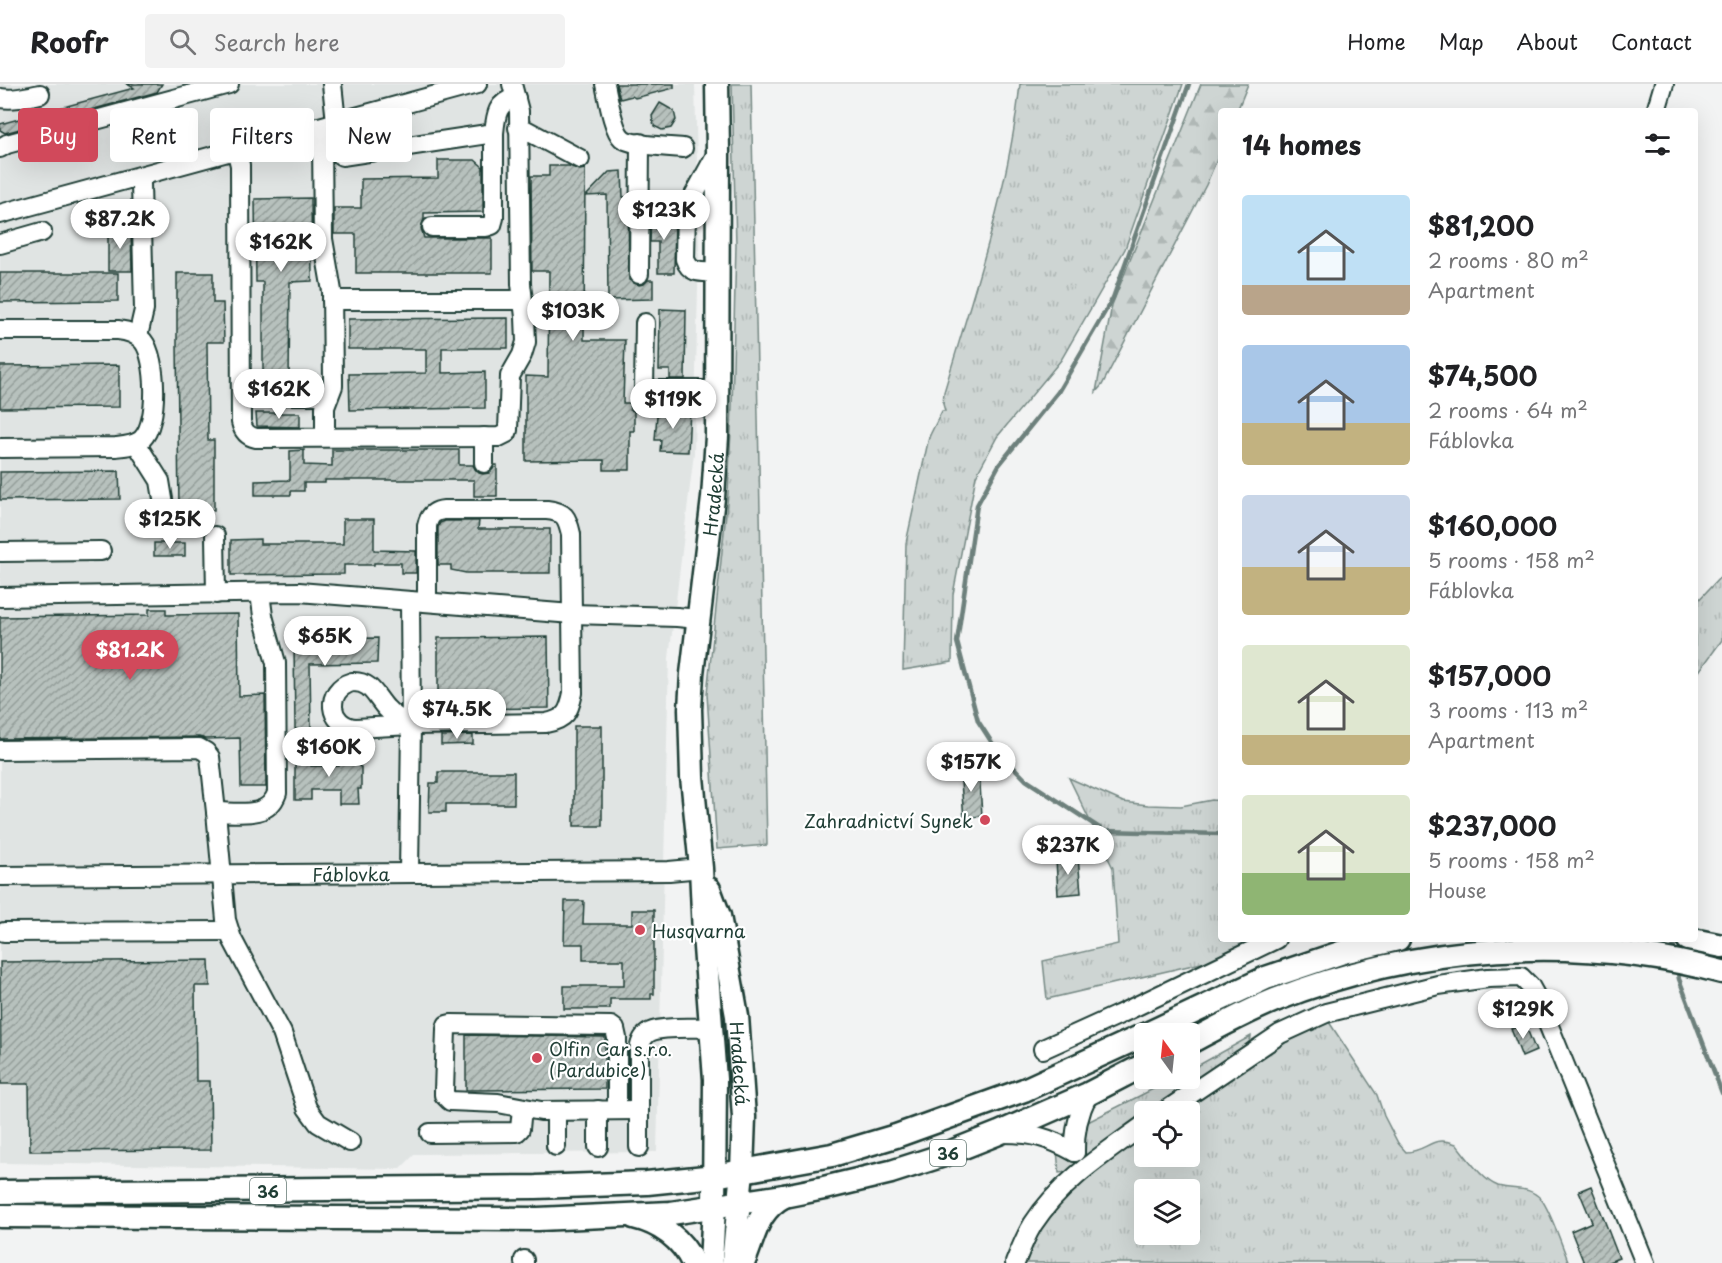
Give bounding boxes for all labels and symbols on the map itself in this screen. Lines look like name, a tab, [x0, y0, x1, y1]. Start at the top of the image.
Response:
pin: $123K	[622, 190, 706, 241]
pin: $87.2K	[71, 199, 169, 250]
pin: $162K	[239, 222, 323, 273]
pin: $103K	[531, 291, 615, 342]
pin: $162K	[237, 369, 321, 420]
pin: $119K	[631, 379, 715, 430]
street label: Hradecká	[695, 451, 729, 538]
pin: $125K	[128, 499, 212, 550]
pin: $65K	[289, 616, 361, 667]
pin: $81.2K	[81, 630, 179, 681]
pin: $74.5K	[408, 689, 506, 740]
pin: $160K	[287, 727, 371, 778]
pin: $157K	[929, 742, 1013, 793]
place label: Zahradnictví Synek	[804, 807, 973, 834]
marker: Zahradnictví Synek	[978, 813, 992, 827]
pin: $237K	[1026, 825, 1110, 876]
street label: Fáblovka	[312, 860, 390, 887]
place label: Husqvarna	[652, 917, 746, 944]
marker: Husqvarna	[633, 923, 647, 937]
pin: $129K	[1481, 989, 1565, 1040]
street label: Hradecká	[724, 1021, 757, 1107]
north arrow	[1134, 1023, 1200, 1089]
place label: Olfin Car s.r.o. (Pardubice)	[549, 1035, 672, 1083]
marker: Olfin Car s.r.o. (Pardubice)	[530, 1051, 544, 1065]
road number: 36	[930, 1140, 966, 1166]
road number: 36	[250, 1178, 286, 1204]

